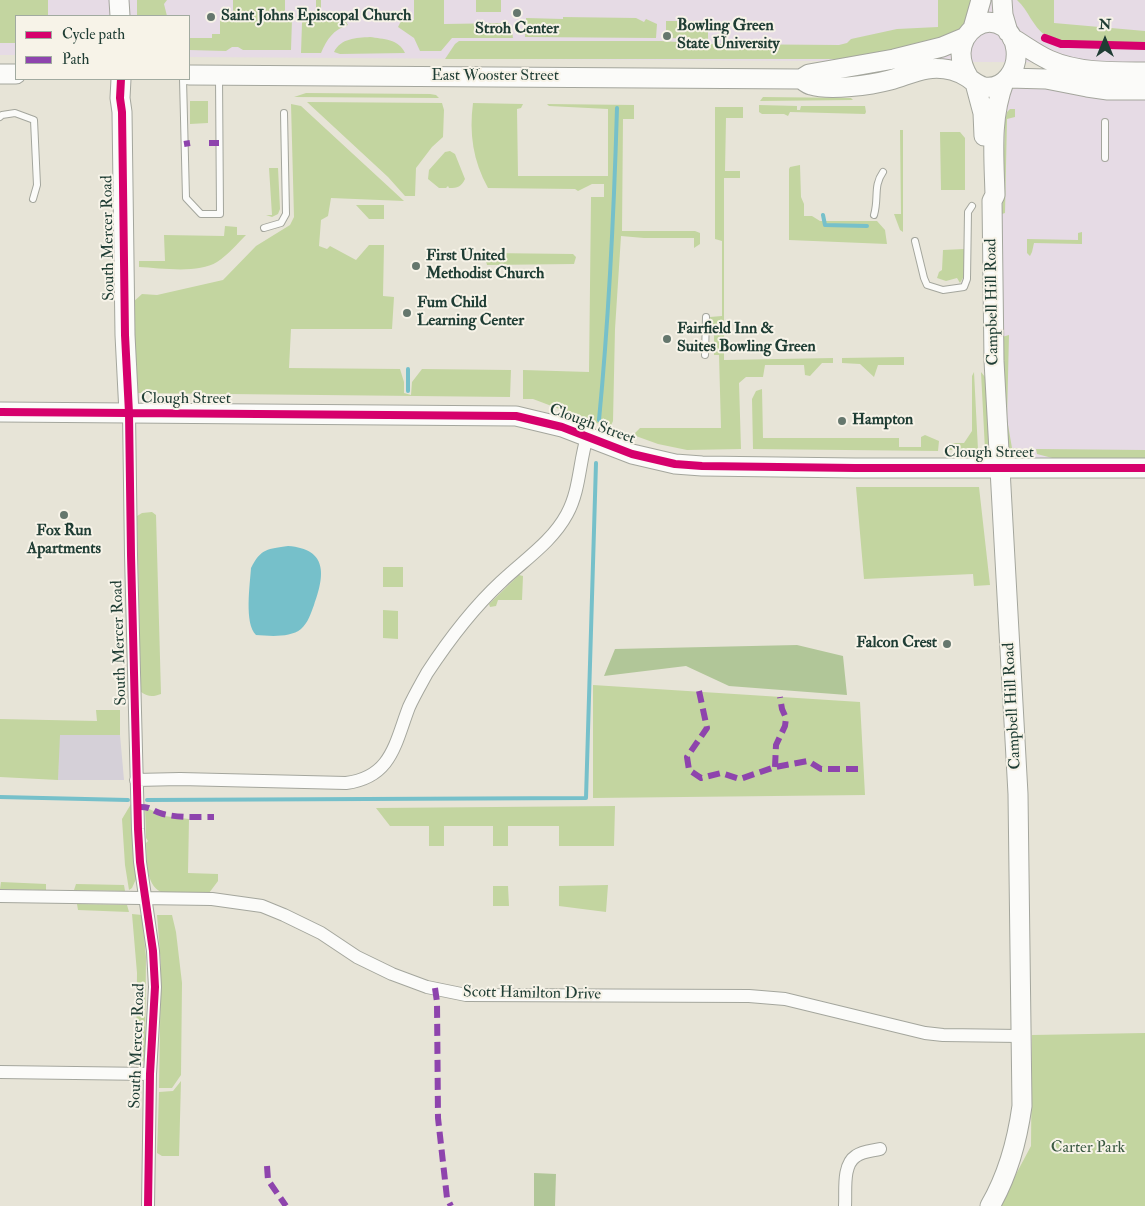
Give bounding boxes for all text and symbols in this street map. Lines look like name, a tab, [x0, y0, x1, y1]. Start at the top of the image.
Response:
place label: Saint Johns Episcopal Church	[221, 7, 411, 27]
marker: Stroh Center	[511, 7, 523, 19]
marker: Saint Johns Episcopal Church	[205, 11, 217, 23]
legend	[15, 15, 190, 80]
north arrow	[1080, 15, 1130, 65]
text: N	[1099, 16, 1111, 33]
place label: Bowling Green State University	[677, 17, 780, 55]
place label: Stroh Center	[475, 20, 559, 40]
text: Cycle path	[62, 25, 125, 44]
marker: Bowling Green State University	[661, 30, 673, 42]
text: Path	[62, 50, 89, 69]
street label: East Wooster Street	[431, 67, 559, 87]
street label: South Mercer Road	[98, 175, 120, 301]
street label: Campbell Hill Road	[982, 238, 1004, 366]
place label: First United Methodist Church	[426, 247, 544, 285]
marker: First United Methodist Church	[410, 260, 422, 272]
place label: Fum Child Learning Center	[417, 294, 524, 332]
marker: Fum Child Learning Center	[401, 307, 413, 319]
place label: Fairfield Inn & Suites Bowling Green	[677, 320, 816, 358]
marker: Fairfield Inn & Suites Bowling Green	[661, 333, 673, 345]
street label: Clough Street	[141, 390, 231, 410]
street label: Clough Street	[546, 401, 638, 449]
place label: Hampton	[852, 411, 913, 431]
marker: Hampton	[836, 415, 848, 427]
street label: Clough Street	[944, 444, 1034, 464]
marker: Fox Run Apartments	[58, 509, 70, 521]
place label: Fox Run Apartments	[27, 522, 101, 560]
street label: South Mercer Road	[108, 580, 132, 706]
place label: Falcon Crest	[856, 634, 937, 654]
marker: Falcon Crest	[941, 638, 953, 650]
street label: Campbell Hill Road	[1000, 642, 1026, 770]
street label: South Mercer Road	[126, 983, 150, 1109]
street label: Scott Hamilton Drive	[463, 983, 601, 1005]
park label: Carter Park	[1051, 1139, 1125, 1159]

